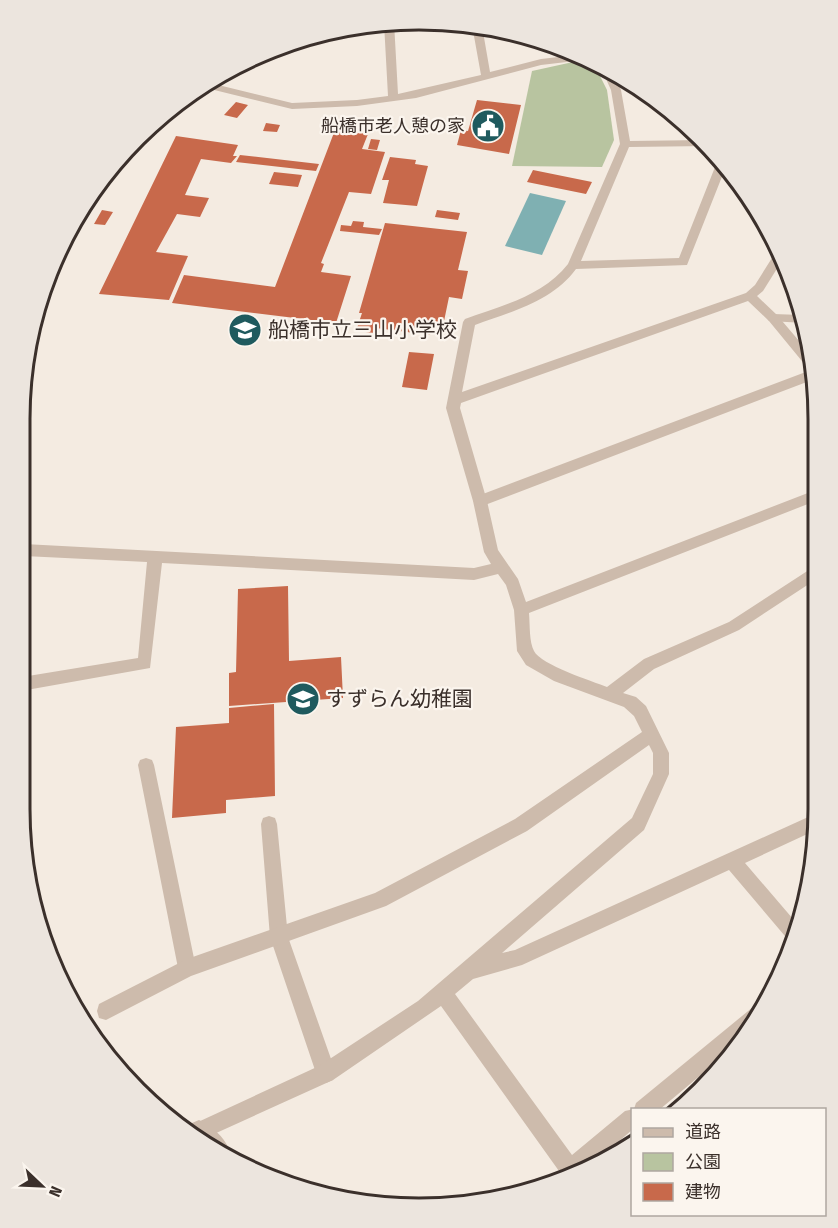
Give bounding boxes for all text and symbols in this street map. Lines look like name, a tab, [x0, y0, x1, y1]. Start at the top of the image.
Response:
public building icon: 船橋市老人憩の家	[470, 108, 506, 144]
place label: 船橋市老人憩の家	[321, 115, 465, 137]
school or university icon: 船橋市立三山小学校	[227, 312, 263, 348]
place label: 船橋市立三山小学校	[268, 317, 457, 343]
school or university icon: すずらん幼稚園	[285, 681, 321, 717]
place label: すずらん幼稚園	[326, 686, 473, 712]
legend	[631, 1108, 826, 1216]
text: 道路	[685, 1121, 721, 1143]
text: 公園	[685, 1151, 721, 1173]
north arrow	[12, 1156, 72, 1216]
text: 建物	[685, 1181, 721, 1203]
text: N	[45, 1184, 66, 1200]

